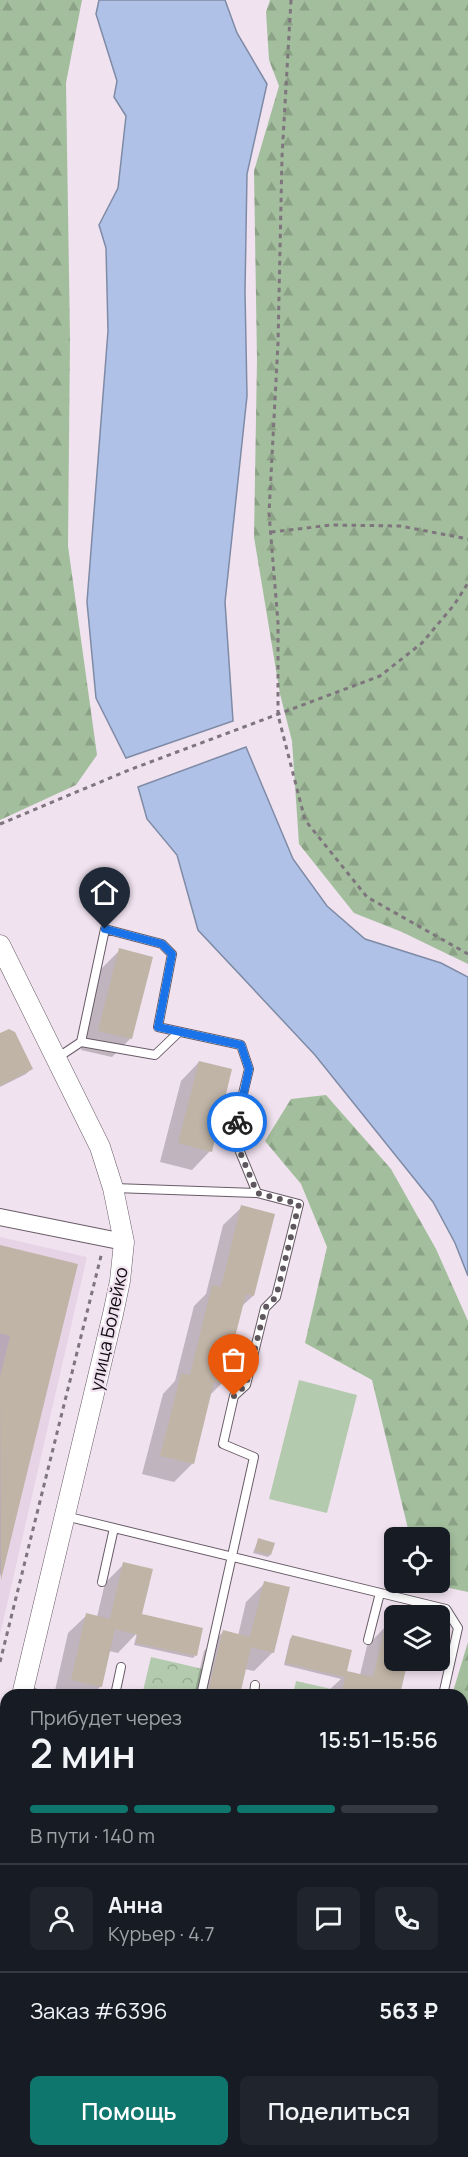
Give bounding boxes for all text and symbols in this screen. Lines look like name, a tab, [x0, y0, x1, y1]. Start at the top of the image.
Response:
pin	[79, 867, 130, 929]
icon: home	[88, 876, 121, 909]
courier	[207, 1092, 267, 1152]
icon: bike	[221, 1106, 254, 1139]
street label: улица Болейко	[83, 1265, 133, 1393]
pin	[208, 1334, 259, 1396]
icon: bag	[217, 1343, 250, 1376]
map controls	[384, 1527, 450, 1671]
button: locate	[384, 1527, 450, 1593]
button: layers	[384, 1605, 450, 1671]
text: Прибудет через	[30, 1704, 182, 1731]
text: 15:51–15:56	[319, 1725, 438, 1755]
text: 2 мин	[30, 1726, 136, 1780]
text: В пути · 140 m	[30, 1822, 155, 1849]
button: person	[30, 1887, 93, 1950]
button: chat	[297, 1887, 360, 1950]
button: phone	[375, 1887, 438, 1950]
text: Анна	[108, 1890, 163, 1920]
text: Курьер · 4.7	[108, 1920, 215, 1947]
text: Заказ #6396	[30, 1996, 167, 2026]
text: 563 ₽	[379, 1996, 438, 2026]
button: Помощь	[30, 2076, 228, 2145]
button: Поделиться	[240, 2076, 438, 2145]

